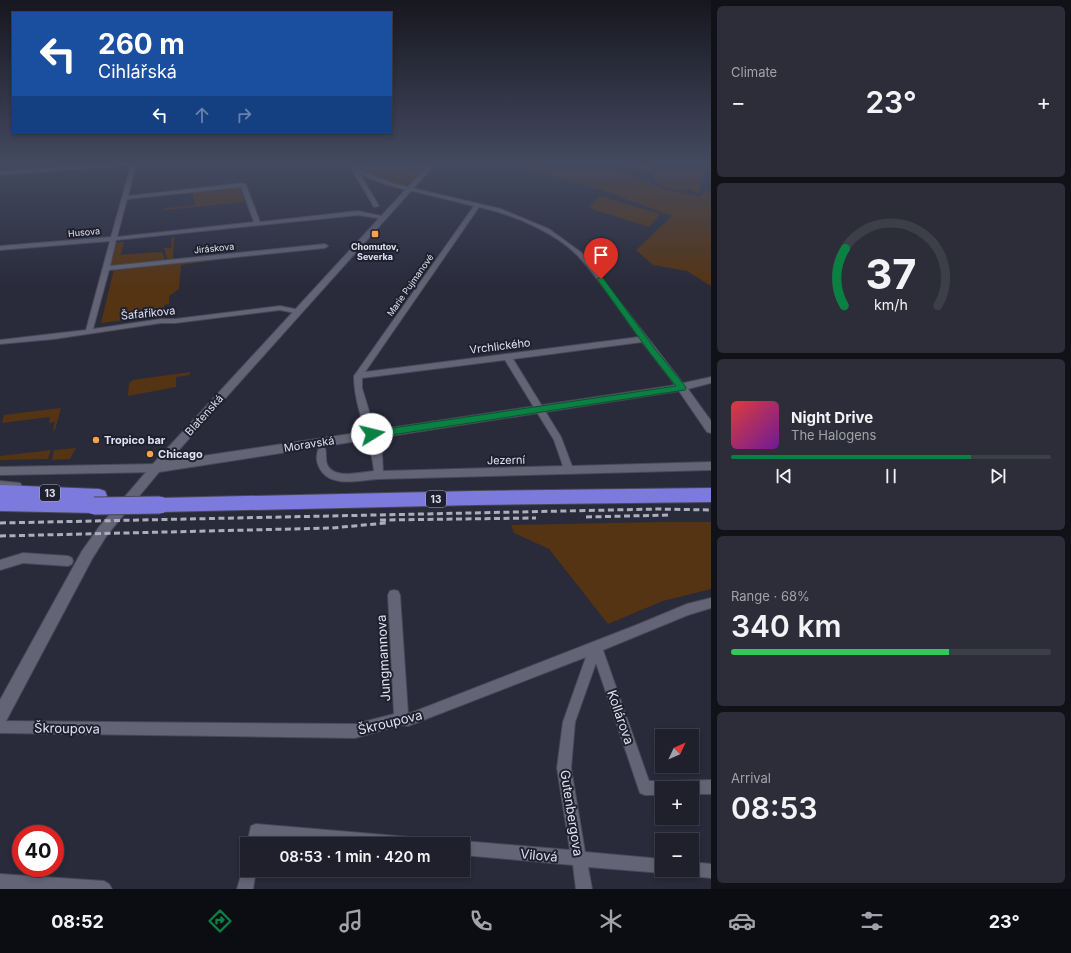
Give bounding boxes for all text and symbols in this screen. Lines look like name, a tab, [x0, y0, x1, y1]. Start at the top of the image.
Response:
text: 260 m	[98, 27, 185, 61]
icon: left	[32, 28, 84, 80]
text: Cihlářská	[98, 61, 177, 82]
text: Climate	[731, 64, 777, 80]
text: 23°	[865, 84, 917, 120]
text: −	[731, 89, 746, 115]
text: +	[1036, 89, 1051, 115]
icon: left	[149, 104, 171, 126]
icon: ahead	[191, 104, 213, 126]
icon: right	[233, 104, 255, 126]
street label: Husova	[68, 225, 100, 239]
marker: Chomutov, Severka	[370, 229, 380, 239]
pin	[584, 238, 618, 279]
street label: Jiráskova	[193, 240, 235, 256]
place label: Chomutov, Severka	[351, 241, 399, 262]
icon: arrive	[590, 244, 612, 266]
text: 37	[865, 249, 917, 299]
street label: Marie Pujmanové	[384, 252, 436, 318]
text: km/h	[874, 295, 908, 312]
street label: Šafaříkova	[120, 303, 176, 323]
street label: Vrchlického	[469, 335, 532, 357]
street label: Blatenská	[182, 392, 226, 438]
text: Night Drive	[791, 408, 873, 427]
position arrow	[351, 413, 393, 455]
text: The Halogens	[791, 427, 876, 443]
place label: Tropico bar	[104, 433, 166, 447]
street label: Moravská	[283, 433, 335, 455]
marker: Tropico bar	[91, 435, 101, 445]
place label: Chicago	[158, 447, 203, 461]
marker: Chicago	[145, 449, 155, 459]
street label: Jezerní	[487, 453, 526, 467]
icon: previous	[773, 465, 795, 487]
icon: pause	[880, 465, 902, 487]
icon: next	[987, 465, 1009, 487]
road number: 13	[40, 485, 60, 501]
road number: 13	[426, 491, 446, 507]
text: Range · 68%	[731, 588, 810, 604]
text: 340 km	[731, 608, 842, 644]
street label: Jungmannova	[373, 614, 393, 702]
street label: Kollárova	[604, 688, 638, 746]
street label: Škroupova	[356, 706, 424, 738]
street label: Škroupova	[34, 719, 100, 737]
north arrow	[655, 729, 699, 773]
map controls	[655, 729, 699, 877]
street label: Gutenbergova	[557, 769, 587, 857]
text: Arrival	[731, 770, 771, 786]
button: +	[655, 781, 699, 825]
text: 08:53	[731, 790, 818, 826]
speed limit sign: 40	[12, 825, 64, 877]
button: −	[655, 833, 699, 877]
street label: Vilová	[520, 845, 558, 865]
text: 08:53 · 1 min · 420 m	[279, 847, 431, 866]
icon: directions	[206, 907, 234, 935]
icon: music	[337, 907, 365, 935]
icon: phone	[467, 907, 495, 935]
icon: climate	[597, 907, 625, 935]
icon: car	[728, 907, 756, 935]
icon: filters	[858, 907, 886, 935]
text: 08:52	[51, 911, 104, 932]
text: 23°	[989, 911, 1020, 932]

